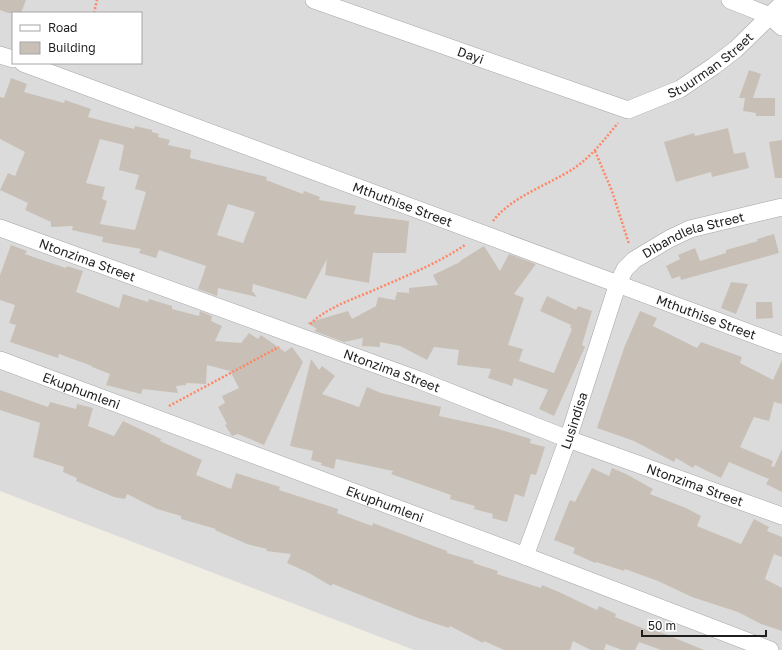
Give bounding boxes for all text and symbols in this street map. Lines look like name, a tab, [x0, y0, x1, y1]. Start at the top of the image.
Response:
legend	[12, 12, 142, 64]
text: Road	[48, 20, 77, 35]
street label: Stuurman Street	[665, 29, 756, 101]
text: Building	[48, 40, 96, 55]
street label: Dayi	[455, 43, 486, 67]
street label: Mthuthise Street	[351, 178, 455, 230]
street label: Dibandlela Street	[639, 208, 746, 261]
street label: Ntonzima Street	[37, 235, 138, 285]
street label: Mthuthise Street	[654, 291, 758, 343]
street label: Ntonzima Street	[341, 345, 443, 396]
street label: Ekuphumleni	[40, 369, 123, 412]
street label: Lusindisa	[557, 390, 591, 451]
street label: Ntonzima Street	[645, 460, 746, 509]
street label: Ekuphumleni	[344, 482, 426, 526]
scale bar	[642, 612, 766, 638]
text: 50 m	[648, 618, 676, 633]

